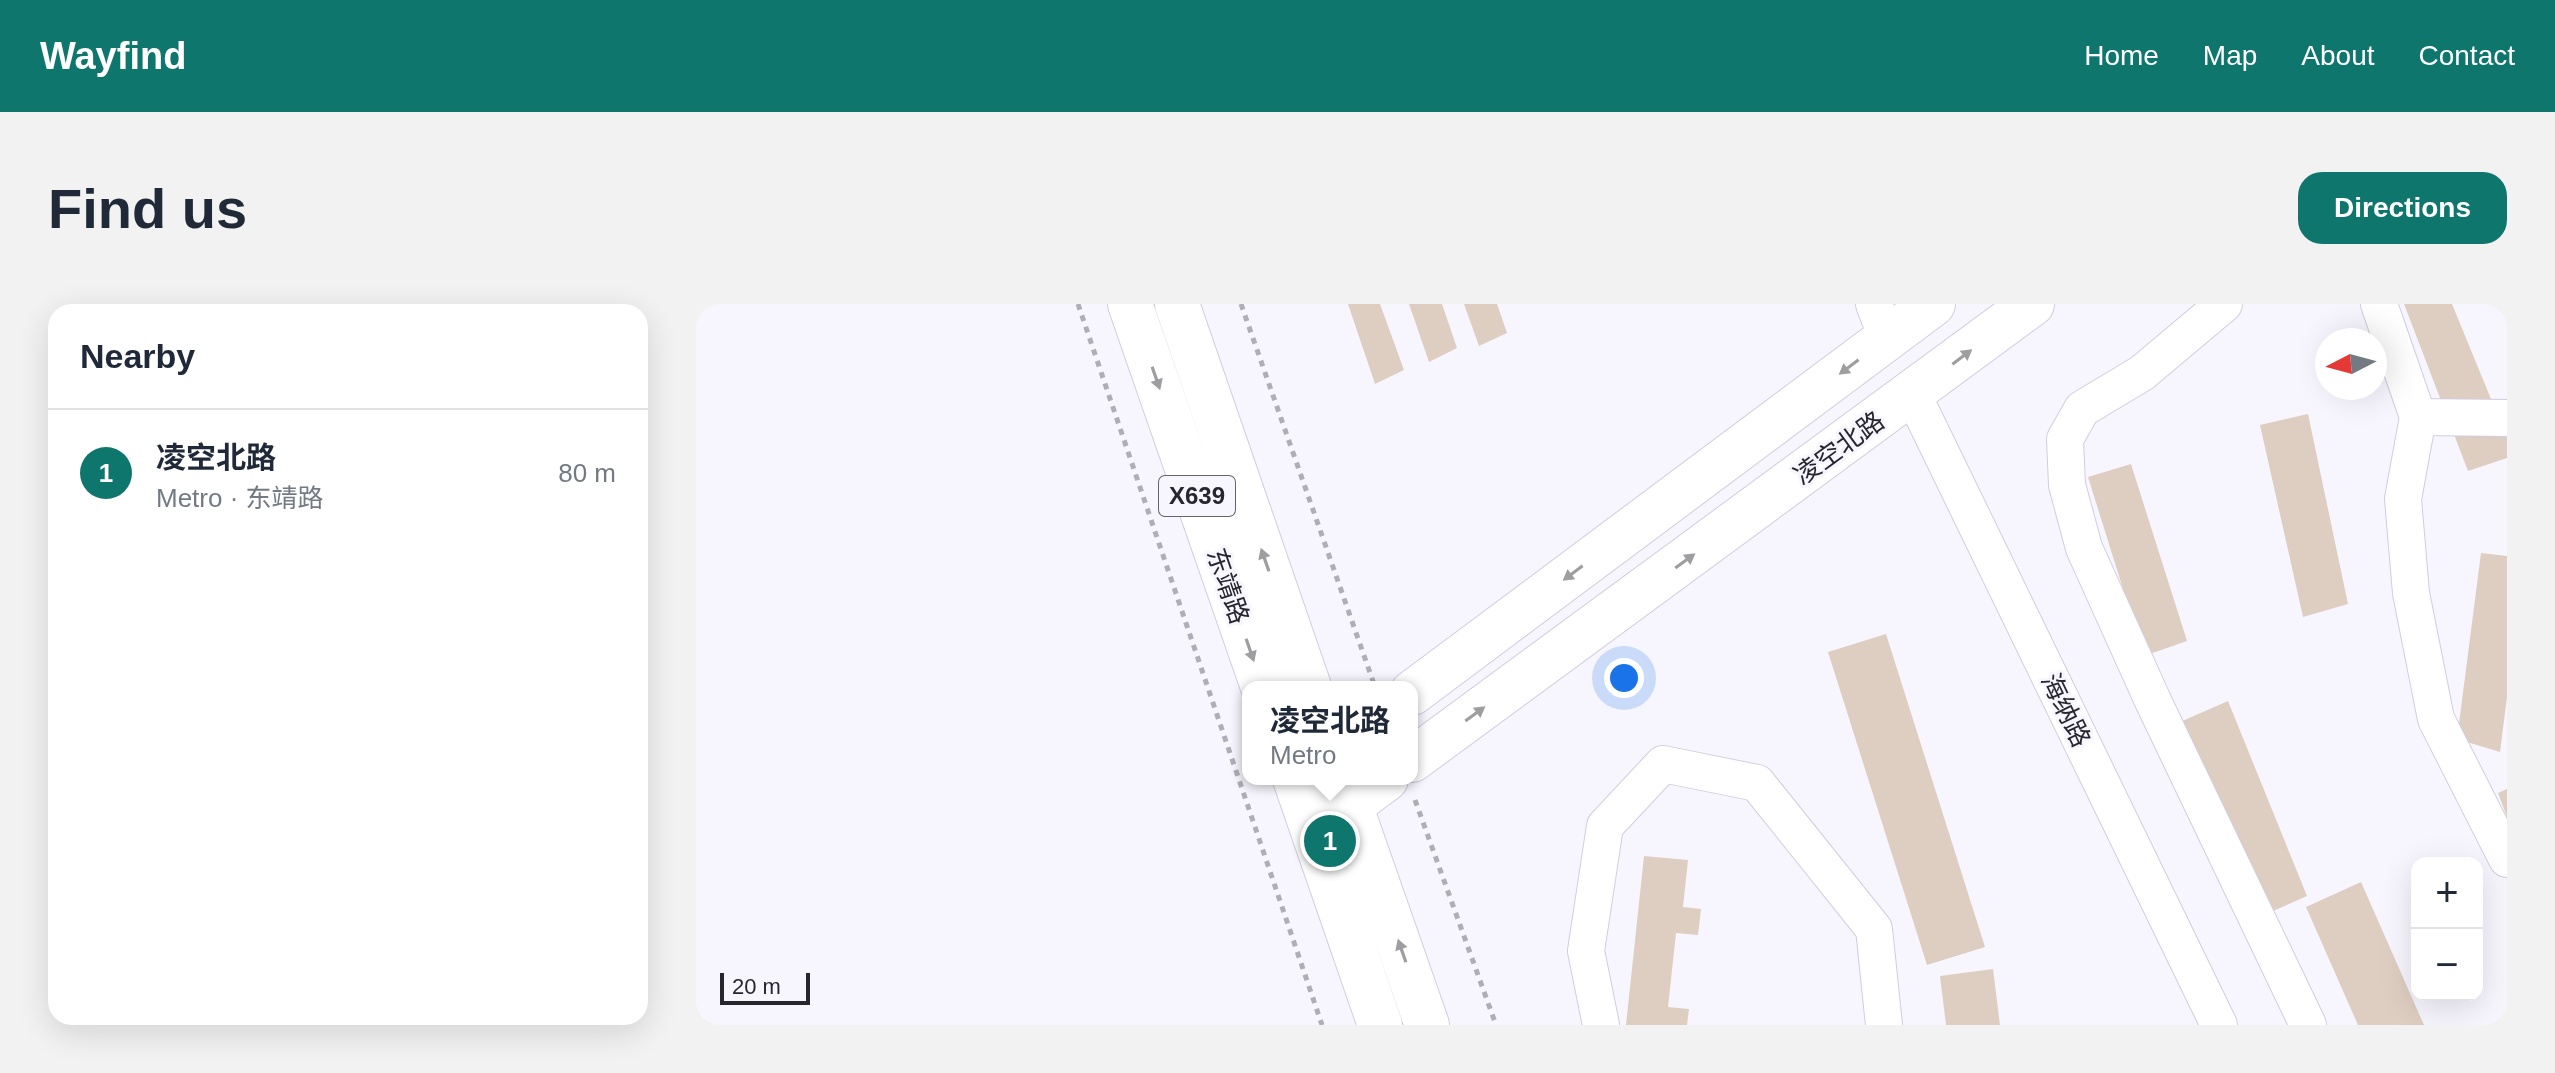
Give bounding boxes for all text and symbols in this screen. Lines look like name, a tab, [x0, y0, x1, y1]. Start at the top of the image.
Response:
text: Wayfind	[40, 35, 186, 77]
text: Home	[2084, 40, 2159, 71]
text: Map	[2203, 40, 2257, 71]
text: About	[2301, 40, 2375, 71]
text: Contact	[2419, 40, 2515, 71]
button: Directions	[2298, 172, 2507, 244]
text: Find us	[48, 177, 247, 240]
north arrow	[2315, 328, 2387, 400]
text: Nearby	[80, 337, 195, 375]
one-way arrow	[1952, 350, 1972, 366]
one-way arrow	[1838, 359, 1859, 375]
one-way arrow	[1150, 366, 1162, 390]
street label: 凌空北路	[1788, 405, 1890, 491]
text: 凌空北路	[156, 441, 276, 474]
text: 1	[99, 458, 113, 488]
text: 80 m	[558, 458, 616, 488]
road number: X639	[1159, 476, 1235, 516]
text: Metro · 东靖路	[156, 483, 324, 513]
street label: 东靖路	[1201, 544, 1255, 628]
one-way arrow	[1259, 548, 1271, 572]
one-way arrow	[1674, 553, 1696, 569]
one-way arrow	[1562, 565, 1583, 580]
one-way arrow	[1244, 638, 1257, 662]
your location	[1604, 658, 1644, 698]
street label: 海纳路	[2035, 668, 2097, 752]
popup	[1242, 681, 1418, 785]
text: 凌空北路	[1270, 704, 1390, 737]
one-way arrow	[1464, 706, 1486, 722]
text: Metro	[1270, 740, 1336, 770]
pin: 1	[1304, 811, 1356, 871]
map controls	[2411, 857, 2483, 1001]
button: +	[2411, 857, 2483, 929]
button: −	[2411, 929, 2483, 1001]
one-way arrow	[1395, 939, 1407, 963]
scale bar	[720, 969, 810, 1005]
text: 20 m	[732, 974, 781, 999]

